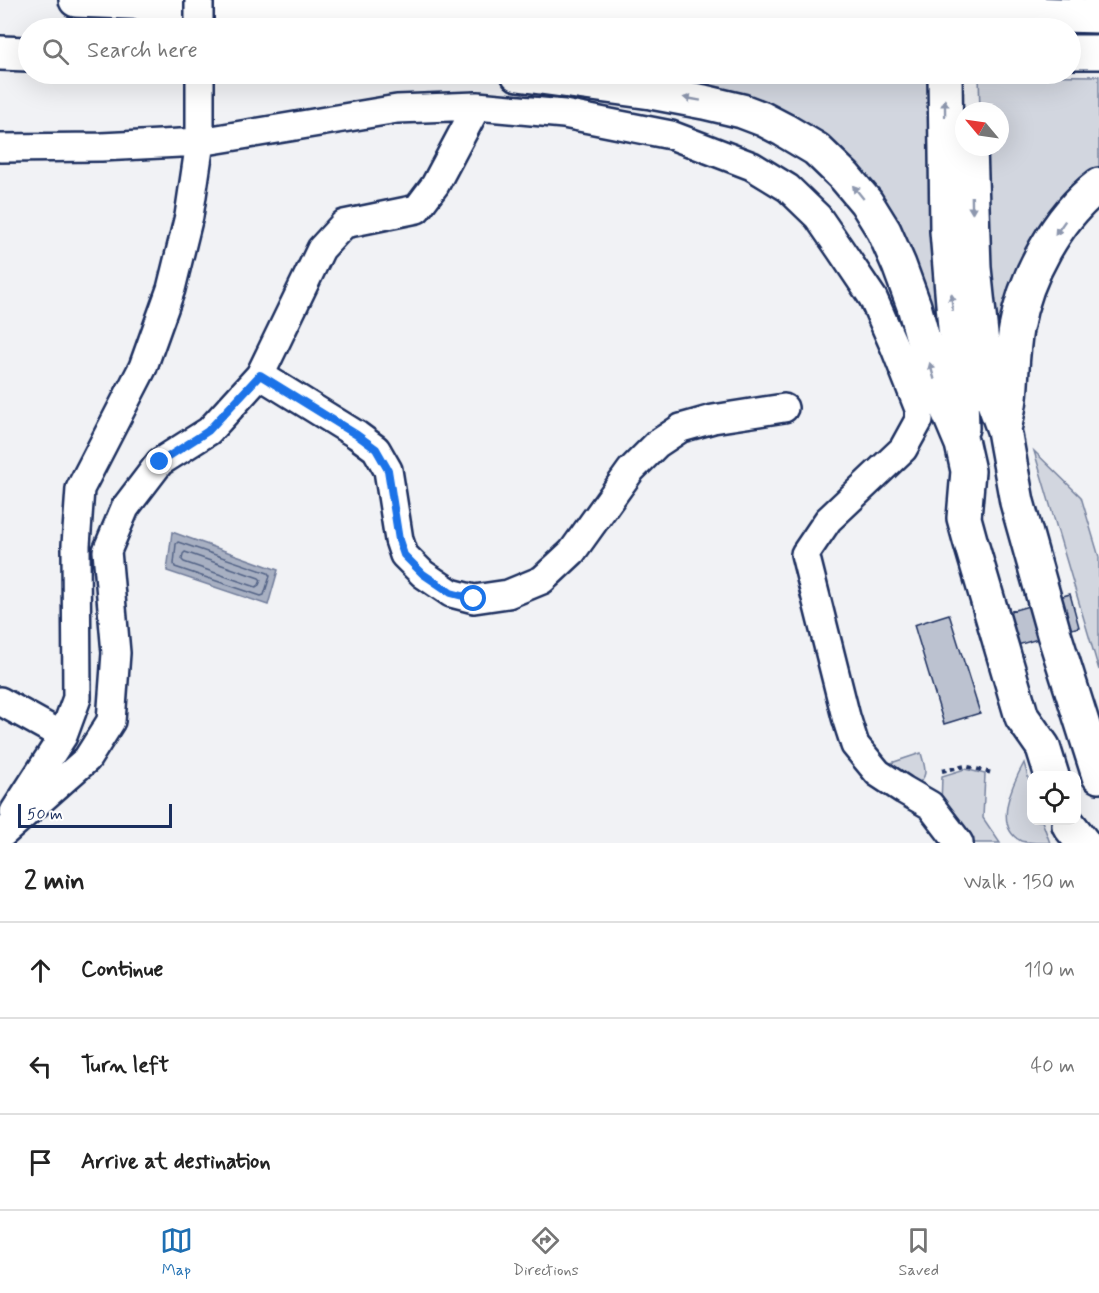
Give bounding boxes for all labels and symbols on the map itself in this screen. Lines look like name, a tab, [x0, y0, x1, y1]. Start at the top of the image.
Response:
one-way arrow	[682, 95, 701, 104]
one-way arrow	[940, 98, 949, 117]
north arrow	[955, 102, 1009, 156]
one-way arrow	[851, 184, 864, 200]
one-way arrow	[967, 196, 977, 215]
one-way arrow	[1054, 219, 1066, 235]
one-way arrow	[948, 293, 957, 312]
one-way arrow	[927, 362, 936, 380]
route end	[146, 448, 172, 474]
route start	[460, 585, 486, 611]
scale bar	[18, 801, 172, 828]

